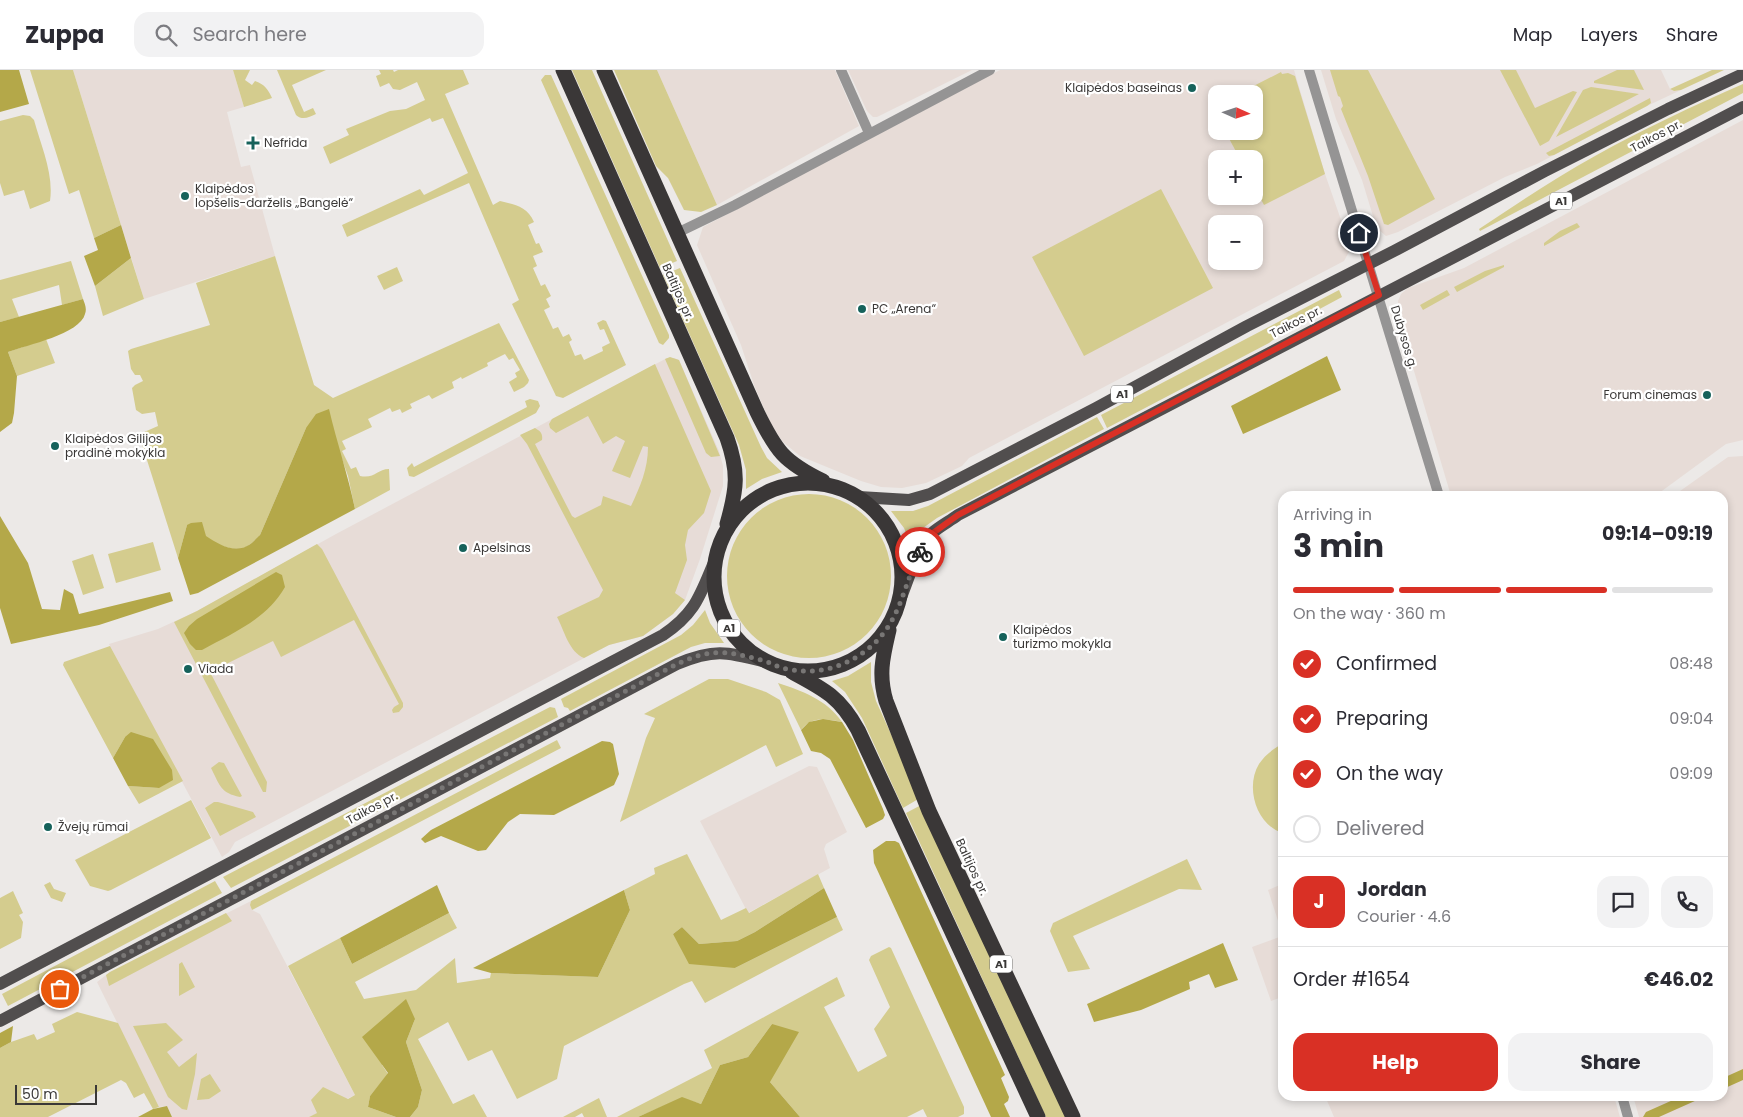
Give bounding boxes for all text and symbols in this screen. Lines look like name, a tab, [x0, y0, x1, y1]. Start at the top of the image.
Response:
search box	[134, 12, 484, 57]
text: Zuppa	[25, 18, 104, 51]
icon: search	[152, 21, 180, 49]
text: Search here	[192, 21, 307, 48]
text: Map	[1513, 22, 1553, 47]
text: Layers	[1581, 22, 1638, 47]
text: Share	[1666, 22, 1718, 47]
place label: Klaipėdos baseinas	[1065, 79, 1182, 96]
marker: Klaipėdos baseinas	[1186, 82, 1198, 94]
north arrow	[1208, 85, 1262, 140]
map controls	[1208, 85, 1263, 270]
street label: Taikos pr.	[1627, 115, 1684, 156]
place label: Nefrida	[264, 134, 307, 151]
marker: Nefrida	[246, 136, 260, 150]
button: +	[1208, 150, 1263, 205]
place label: Klaipėdos lopšelis-darželis „Bangelė“	[195, 180, 353, 211]
marker: Klaipėdos lopšelis-darželis „Bangelė“	[179, 190, 191, 202]
road number: A1	[1550, 192, 1572, 210]
pin	[1338, 212, 1380, 254]
button: −	[1208, 215, 1263, 270]
icon: home	[1345, 219, 1373, 247]
street label: Baltijos pr.	[658, 260, 699, 323]
place label: PC „Arena“	[872, 300, 936, 317]
street label: Taikos pr.	[1267, 301, 1325, 342]
marker: PC „Arena“	[856, 303, 868, 315]
street label: Dubysos g.	[1387, 303, 1422, 370]
road number: A1	[1111, 386, 1133, 402]
place label: Forum cinemas	[1603, 386, 1697, 403]
marker: Forum cinemas	[1701, 389, 1713, 401]
place label: Klaipėdos Gilijos pradinė mokykla	[65, 430, 165, 461]
marker: Klaipėdos Gilijos pradinė mokykla	[49, 440, 61, 452]
text: Arriving in	[1293, 503, 1372, 526]
text: 09:14–09:19	[1602, 520, 1713, 547]
text: 3 min	[1293, 523, 1384, 568]
courier	[895, 527, 945, 577]
icon: bike	[906, 538, 934, 566]
place label: Apelsinas	[473, 539, 531, 556]
marker: Apelsinas	[457, 542, 469, 554]
text: On the way · 360 m	[1293, 602, 1446, 625]
road number: A1	[718, 620, 740, 636]
place label: Klaipėdos turizmo mokykla	[1013, 621, 1111, 652]
marker: Klaipėdos turizmo mokykla	[997, 631, 1009, 643]
icon: check	[1293, 650, 1321, 678]
text: Confirmed	[1336, 650, 1437, 677]
text: 08:48	[1669, 652, 1713, 675]
place label: Viada	[198, 660, 233, 677]
marker: Viada	[182, 663, 194, 675]
icon: check	[1293, 705, 1321, 733]
text: Preparing	[1336, 705, 1428, 732]
text: 09:04	[1669, 707, 1713, 730]
icon: check	[1293, 760, 1321, 788]
text: On the way	[1336, 760, 1443, 787]
text: 09:09	[1669, 762, 1713, 785]
street label: Taikos pr.	[343, 787, 400, 828]
text: Delivered	[1336, 815, 1425, 842]
place label: Žvejų rūmai	[58, 818, 128, 835]
marker: Žvejų rūmai	[42, 821, 54, 833]
street label: Baltijos pr.	[952, 836, 993, 898]
text: Jordan	[1357, 876, 1427, 903]
button: chat	[1597, 876, 1649, 928]
button: phone	[1661, 876, 1713, 928]
text: J	[1314, 888, 1324, 915]
text: Courier · 4.6	[1357, 905, 1451, 928]
road number: A1	[990, 956, 1012, 972]
text: Order #1654	[1293, 966, 1410, 993]
text: €46.02	[1644, 966, 1713, 993]
pin	[39, 968, 81, 1010]
icon: bag	[46, 975, 74, 1003]
button: Help	[1293, 1033, 1498, 1091]
button: Share	[1508, 1033, 1713, 1091]
scale bar	[15, 1082, 98, 1105]
text: 50 m	[22, 1084, 58, 1104]

